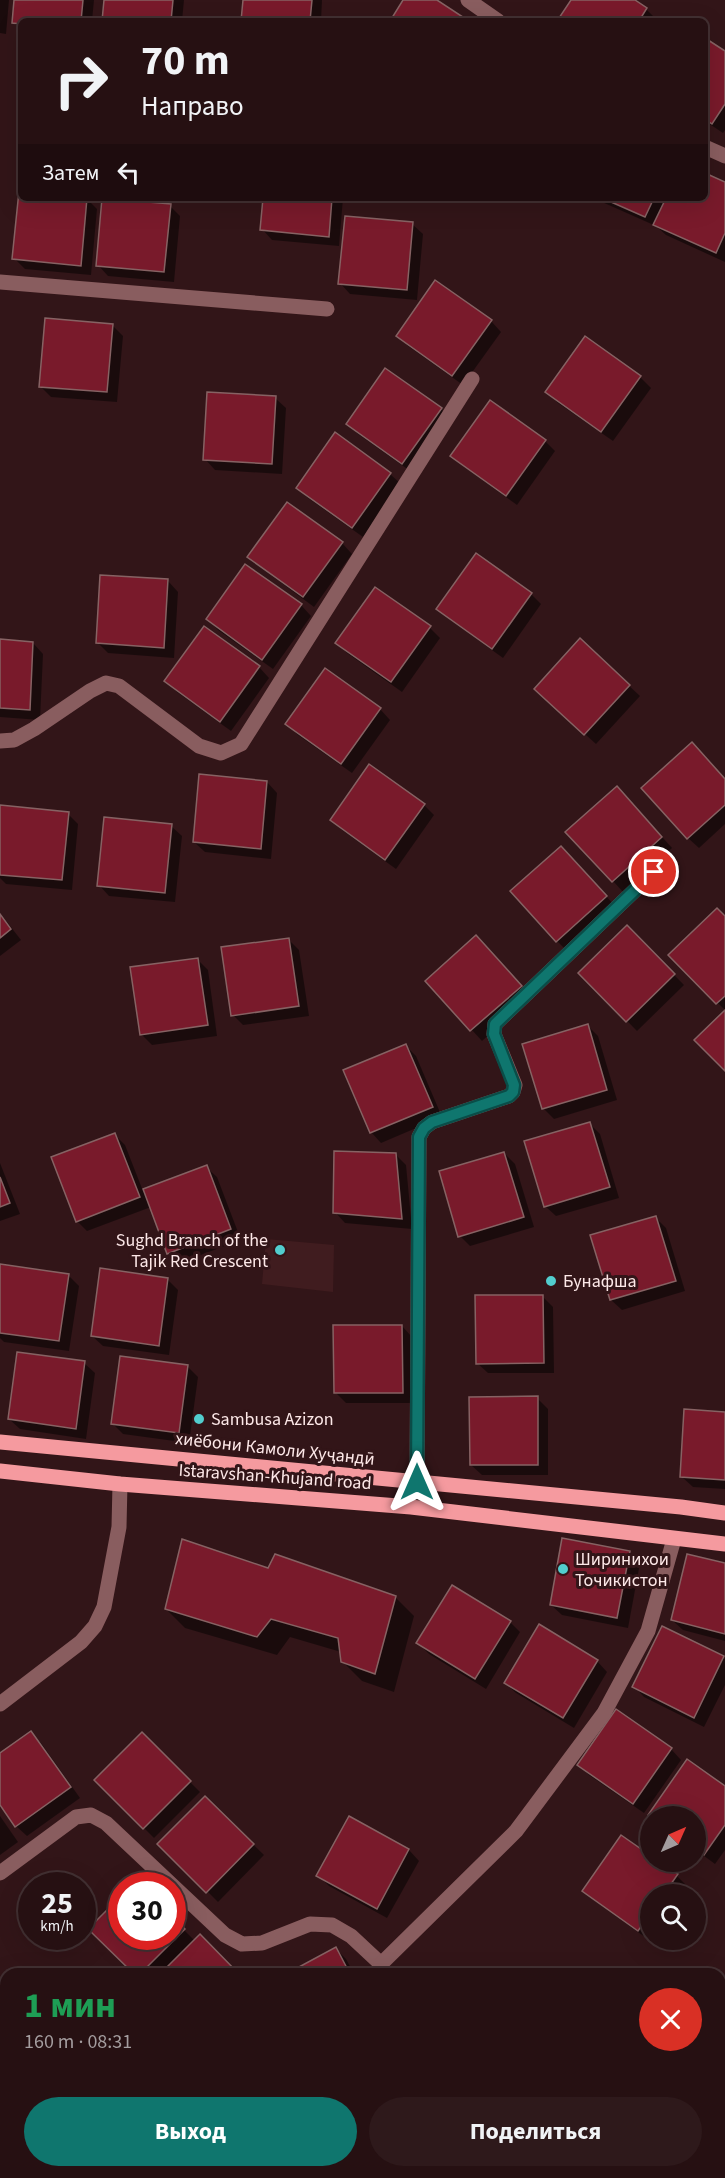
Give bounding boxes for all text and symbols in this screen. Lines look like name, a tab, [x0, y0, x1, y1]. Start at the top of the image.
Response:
text: 70 m	[141, 31, 230, 91]
icon: right	[42, 42, 120, 120]
text: Направо	[141, 87, 244, 126]
icon: left	[112, 156, 145, 189]
text: Затем	[42, 157, 100, 189]
pin	[628, 846, 679, 897]
icon: arrive	[637, 855, 670, 888]
place label: Sughd Branch of the Tajik Red Crescent	[116, 1228, 268, 1274]
marker: Sughd Branch of the Tajik Red Crescent	[273, 1243, 287, 1257]
place label: Бунафша	[563, 1269, 637, 1294]
marker: Бунафша	[544, 1274, 558, 1288]
place label: Sambusa Azizon	[211, 1407, 334, 1432]
marker: Sambusa Azizon	[192, 1412, 206, 1426]
street label: хиёбони Камоли Хуҷандӣ	[174, 1426, 376, 1472]
position arrow	[385, 1450, 449, 1514]
street label: Istaravshan-Khujand road	[178, 1458, 372, 1496]
place label: Ширинихои Точикистон	[575, 1547, 669, 1593]
marker: Ширинихои Точикистон	[556, 1562, 570, 1576]
north arrow	[640, 1806, 706, 1872]
map controls	[640, 1806, 706, 1950]
speed limit sign: 30	[108, 1872, 186, 1950]
text: 25	[41, 1882, 73, 1925]
button: search	[640, 1884, 706, 1950]
text: km/h	[40, 1916, 74, 1937]
text: 1 мин	[24, 1980, 116, 2031]
button: close	[639, 1988, 702, 2051]
text: 160 m · 08:31	[24, 2028, 132, 2056]
button: Выход	[24, 2097, 357, 2166]
button: Поделиться	[369, 2097, 702, 2166]

